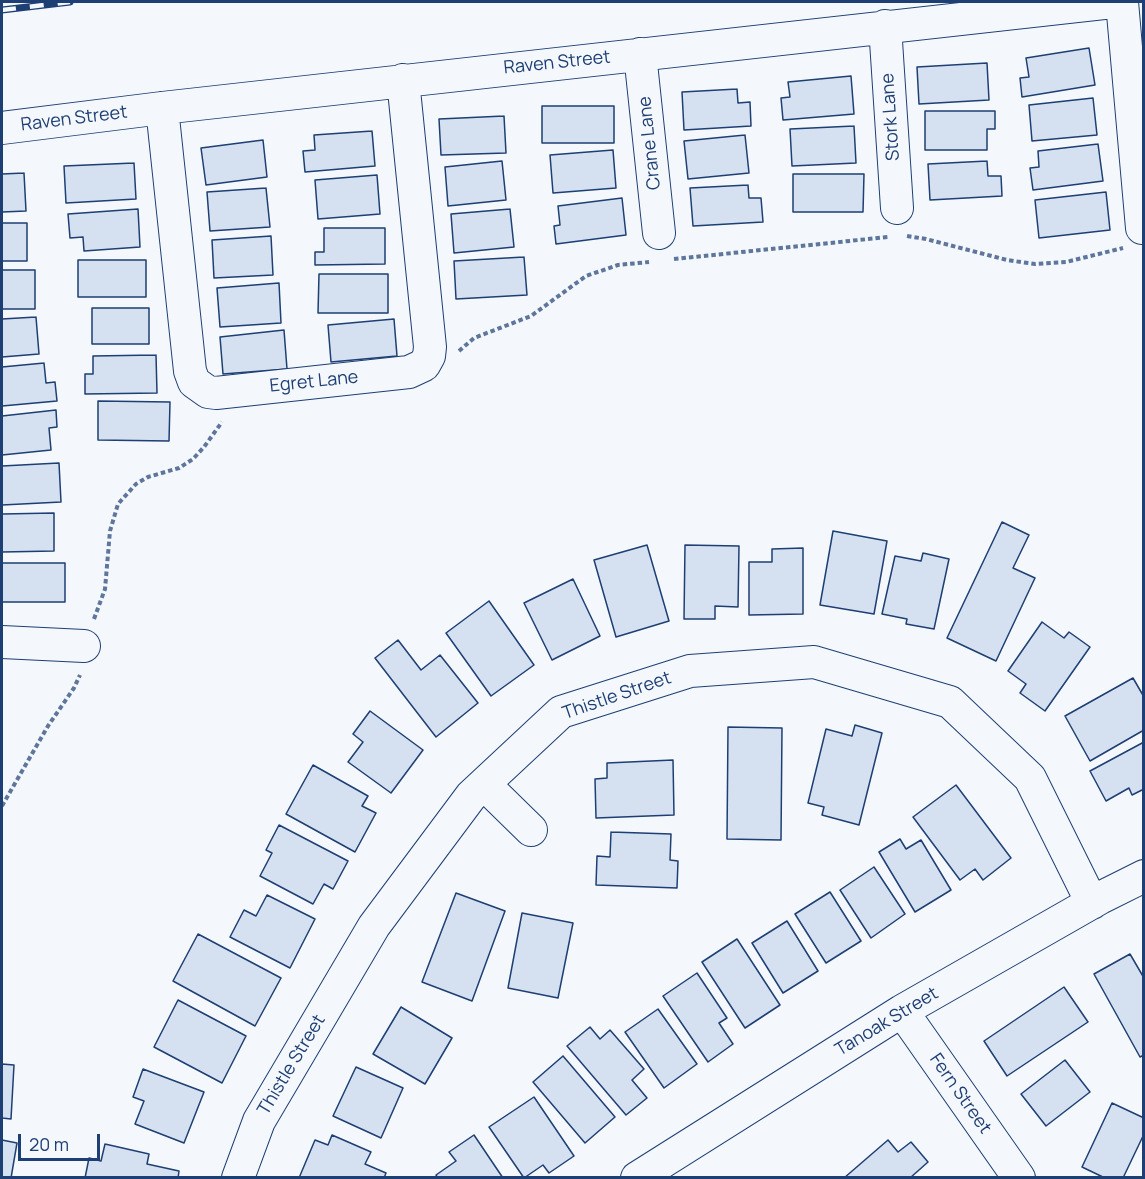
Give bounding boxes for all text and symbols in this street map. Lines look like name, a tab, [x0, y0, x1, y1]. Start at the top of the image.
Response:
street label: Raven Street	[503, 47, 611, 79]
street label: Stork Lane	[877, 72, 905, 162]
street label: Crane Lane	[634, 95, 666, 191]
street label: Raven Street	[19, 102, 129, 136]
street label: Egret Lane	[269, 367, 359, 397]
street label: Thistle Street	[560, 667, 674, 725]
street label: Tanoak Street	[832, 983, 942, 1061]
street label: Thistle Street	[254, 1011, 330, 1119]
street label: Fern Street	[924, 1050, 996, 1138]
scale bar	[21, 1122, 104, 1160]
text: 20 m	[29, 1132, 69, 1156]

